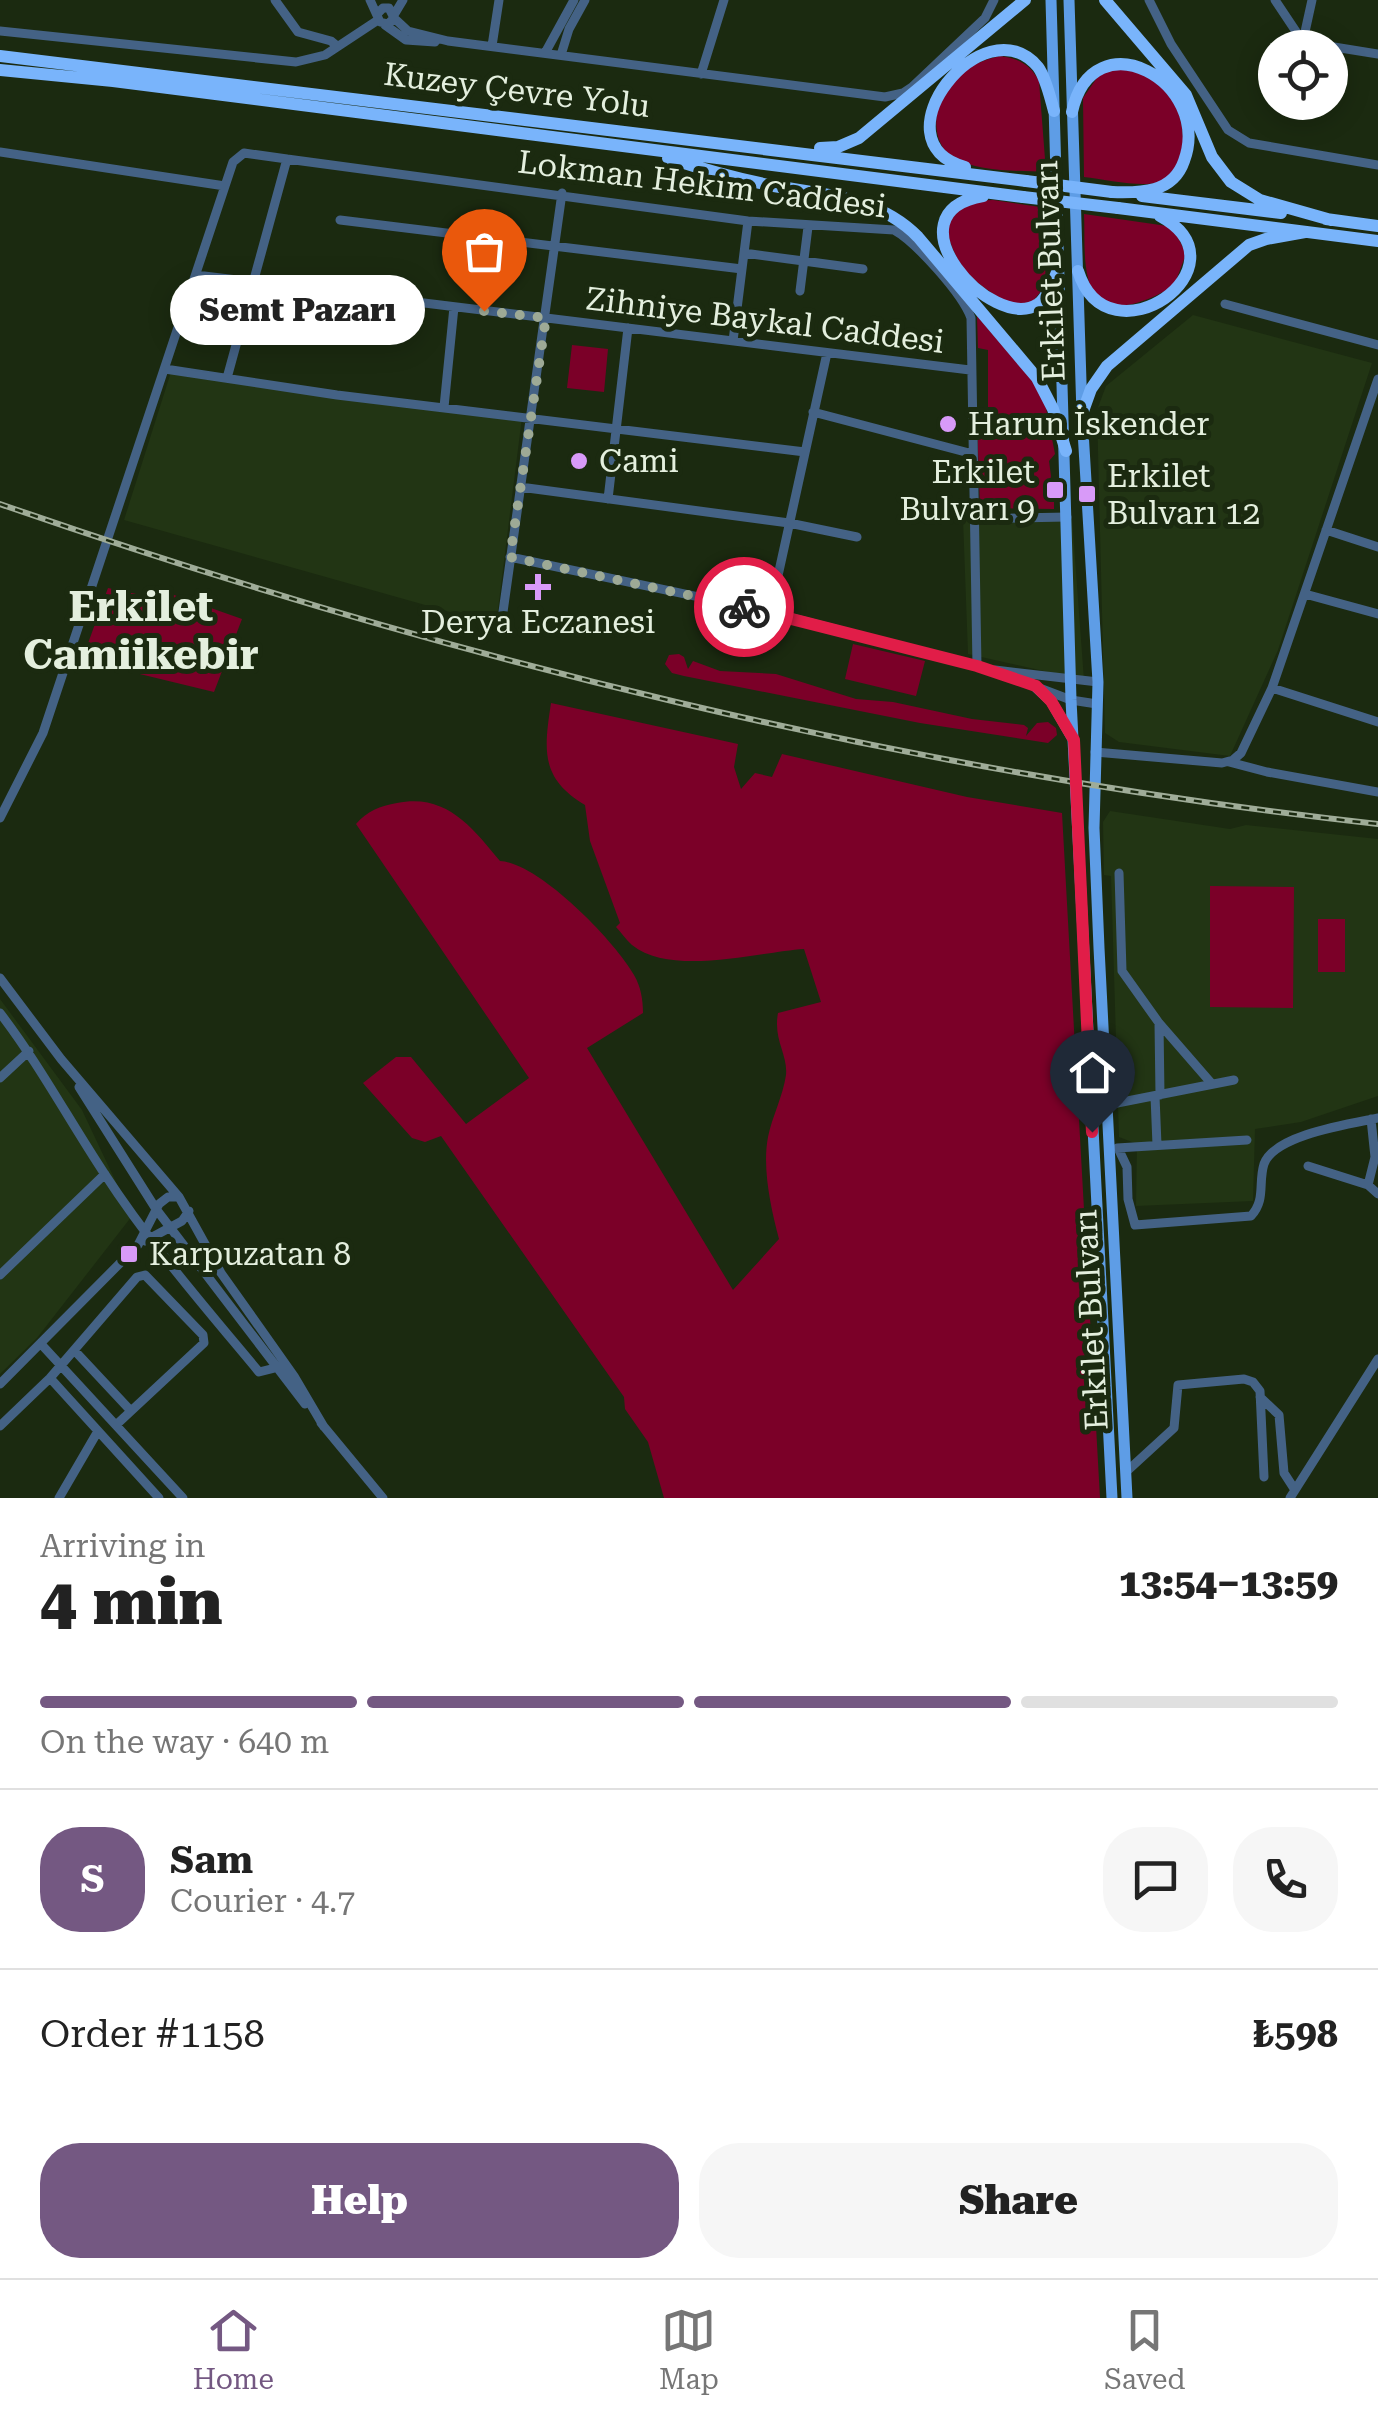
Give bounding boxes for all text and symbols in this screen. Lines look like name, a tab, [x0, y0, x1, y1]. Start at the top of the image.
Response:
map controls	[1258, 30, 1348, 120]
button: locate	[1258, 30, 1348, 120]
street label: Kuzey Çevre Yolu	[382, 55, 652, 125]
street label: Lokman Hekim Caddesi	[516, 143, 888, 225]
street label: Erkilet Bulvarı	[1027, 160, 1073, 382]
pin	[442, 209, 527, 312]
icon: bag	[457, 224, 512, 279]
callout: Semt Pazarı	[169, 276, 424, 346]
street label: Zihniye Baykal Caddesi	[584, 279, 946, 361]
text: Semt Pazarı	[199, 291, 396, 329]
place label: Harun İskender	[968, 405, 1210, 443]
marker: Harun İskender	[937, 413, 959, 435]
place label: Cami	[599, 442, 679, 480]
marker: Cami	[568, 450, 590, 472]
place label: Erkilet Bulvarı 9	[899, 453, 1035, 528]
place label: Erkilet Bulvarı 12	[1107, 457, 1260, 532]
marker: Erkilet Bulvarı 9	[1044, 479, 1066, 501]
marker: Erkilet Bulvarı 12	[1076, 483, 1098, 505]
courier	[694, 557, 794, 657]
marker: Derya Eczanesi	[527, 576, 549, 598]
icon: bike	[717, 580, 772, 635]
district label: Erkilet Camiikebir	[23, 582, 259, 679]
place label: Derya Eczanesi	[421, 603, 655, 641]
pin	[1050, 1030, 1135, 1133]
icon: home	[1065, 1045, 1120, 1100]
street label: Erkilet Bulvarı	[1066, 1209, 1116, 1431]
place label: Karpuzatan 8	[149, 1235, 351, 1273]
marker: Karpuzatan 8	[118, 1243, 140, 1265]
text: Arriving in	[40, 1527, 205, 1565]
text: 13:54–13:59	[1119, 1561, 1338, 1605]
text: 4 min	[40, 1564, 223, 1640]
text: On the way · 640 m	[40, 1723, 329, 1761]
button: chat	[1103, 1827, 1208, 1932]
button: phone	[1233, 1827, 1338, 1932]
text: Sam	[170, 1838, 253, 1882]
text: S	[81, 1857, 104, 1901]
text: Courier · 4.7	[170, 1882, 355, 1920]
text: Order #1158	[40, 2012, 265, 2056]
text: ₺598	[1253, 2012, 1338, 2056]
button: Help	[40, 2143, 679, 2258]
button: Share	[699, 2143, 1338, 2258]
tab: Home	[193, 2303, 274, 2396]
tab: Map	[659, 2303, 719, 2396]
tab: Saved	[1104, 2303, 1185, 2396]

